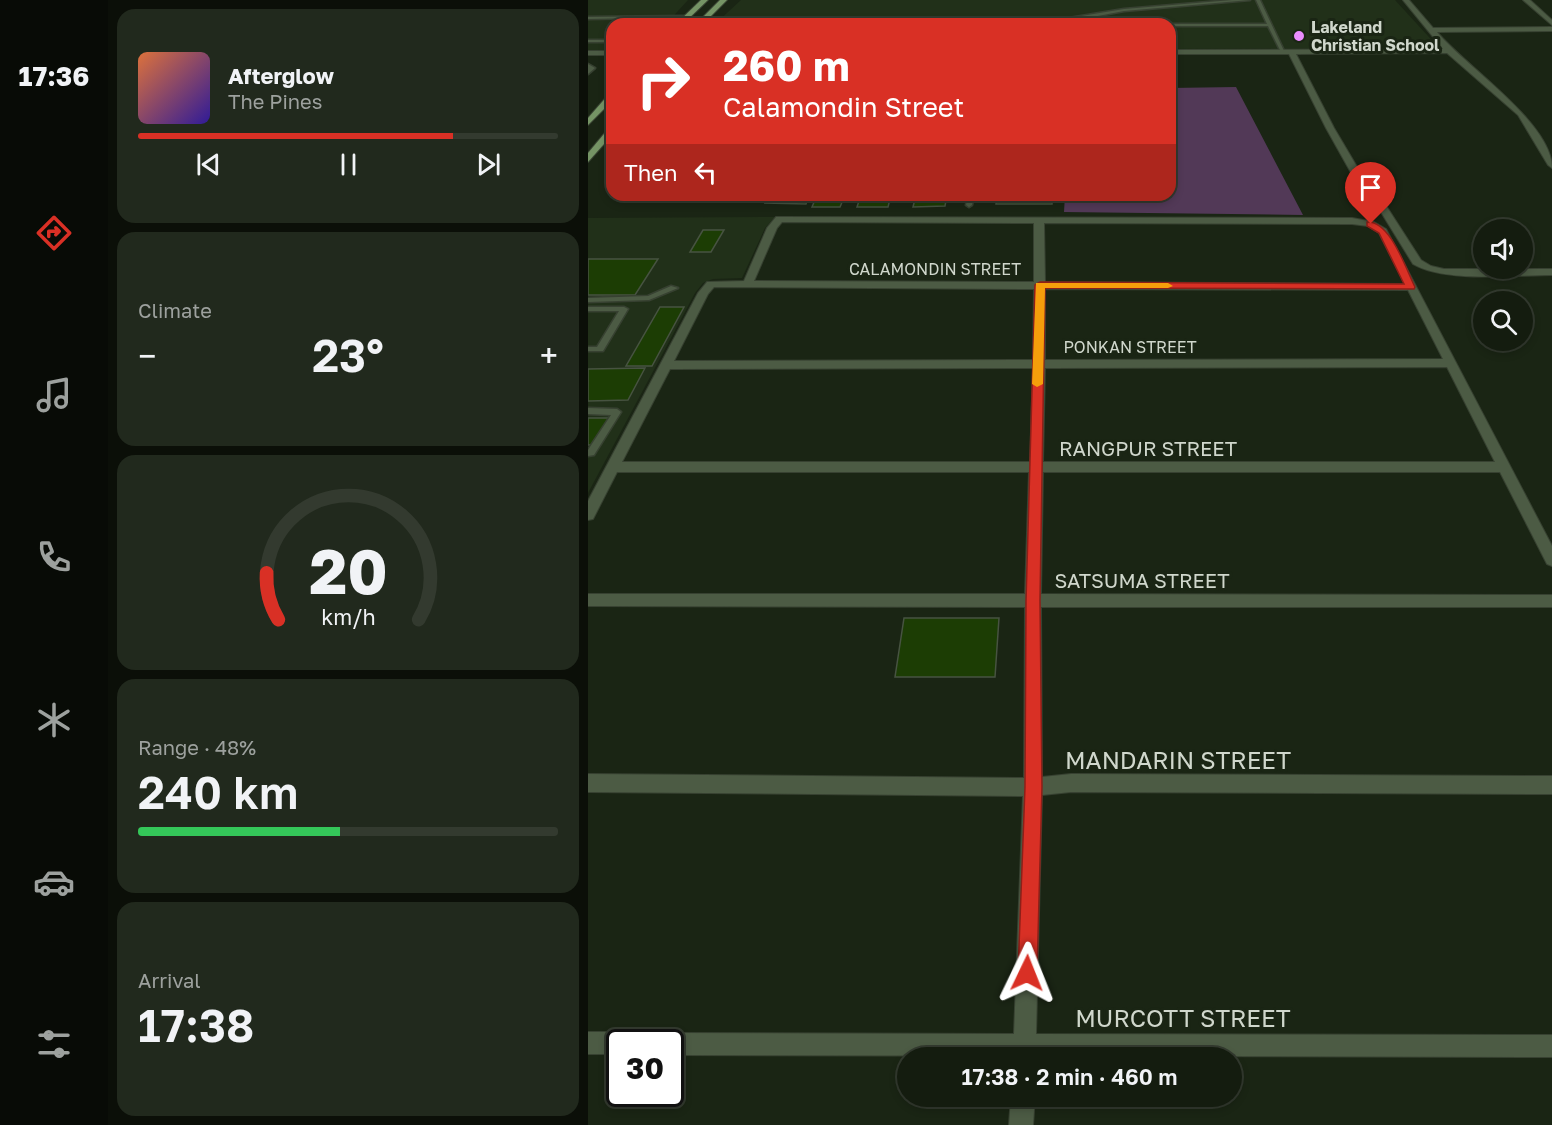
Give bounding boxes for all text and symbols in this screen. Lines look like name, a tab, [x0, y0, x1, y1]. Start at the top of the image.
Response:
place label: Lakeland Christian School	[1311, 17, 1440, 55]
marker: Lakeland Christian School	[1292, 29, 1306, 43]
text: 260 m	[723, 40, 850, 90]
icon: right	[624, 42, 702, 120]
text: 17:36	[19, 60, 89, 92]
text: Afterglow	[228, 62, 334, 89]
text: The Pines	[228, 89, 322, 113]
text: Calamondin Street	[723, 91, 964, 123]
icon: previous	[192, 148, 225, 181]
icon: pause	[332, 148, 365, 181]
icon: next	[472, 148, 505, 181]
icon: left	[689, 156, 722, 189]
text: Then	[624, 159, 677, 186]
pin	[1345, 162, 1396, 224]
icon: arrive	[1354, 171, 1387, 204]
icon: directions	[33, 212, 75, 254]
map controls	[1473, 219, 1533, 351]
button: sound	[1473, 219, 1533, 279]
street label: CALAMONDIN STREET	[849, 259, 1021, 279]
button: search	[1473, 291, 1533, 351]
text: Climate	[138, 298, 212, 322]
text: 23°	[312, 328, 384, 382]
text: −	[138, 336, 156, 375]
text: +	[540, 336, 558, 375]
street label: PONKAN STREET	[1063, 337, 1197, 357]
icon: music	[33, 374, 75, 416]
street label: RANGPUR STREET	[1059, 436, 1237, 460]
text: 20	[309, 533, 387, 608]
icon: phone	[33, 536, 75, 578]
street label: SATSUMA STREET	[1054, 568, 1230, 592]
text: km/h	[321, 604, 375, 630]
icon: climate	[33, 699, 75, 741]
text: Range · 48%	[138, 735, 256, 759]
street label: MANDARIN STREET	[1065, 745, 1291, 774]
text: 240 km	[138, 765, 298, 819]
icon: car	[33, 861, 75, 903]
position arrow	[995, 941, 1059, 1005]
text: Arrival	[138, 968, 201, 992]
text: 17:38	[138, 998, 254, 1052]
street label: MURCOTT STREET	[1075, 1003, 1291, 1032]
icon: filters	[33, 1023, 75, 1065]
speed limit sign: 30	[606, 1029, 684, 1107]
text: 17:38 · 2 min · 460 m	[961, 1063, 1178, 1090]

